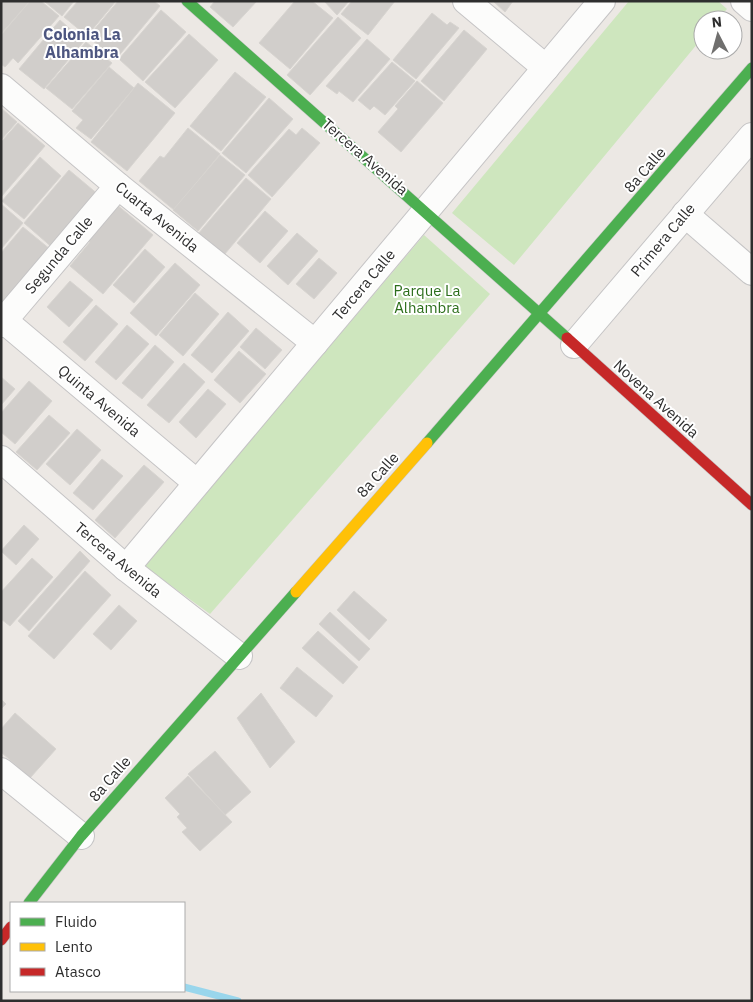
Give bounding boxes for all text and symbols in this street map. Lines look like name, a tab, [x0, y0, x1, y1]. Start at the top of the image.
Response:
north arrow	[693, 10, 743, 60]
text: N	[711, 13, 723, 32]
district label: Colonia La Alhambra	[43, 24, 121, 62]
street label: Tercera Avenida	[318, 114, 412, 199]
street label: 8a Calle	[620, 143, 670, 196]
street label: Cuarta Avenida	[112, 177, 203, 256]
street label: Primera Calle	[626, 199, 699, 280]
street label: Segunda Calle	[21, 212, 97, 297]
street label: Tercera Calle	[328, 245, 399, 324]
park label: Parque La Alhambra	[394, 281, 460, 317]
street label: Novena Avenida	[610, 355, 703, 442]
street label: Quinta Avenida	[54, 361, 145, 441]
street label: 8a Calle	[352, 448, 403, 501]
street label: Tercera Avenida	[71, 518, 166, 602]
street label: 8a Calle	[85, 752, 135, 805]
legend	[10, 902, 185, 992]
text: Fluido	[55, 912, 97, 931]
text: Lento	[55, 937, 93, 956]
text: Atasco	[55, 962, 101, 981]

